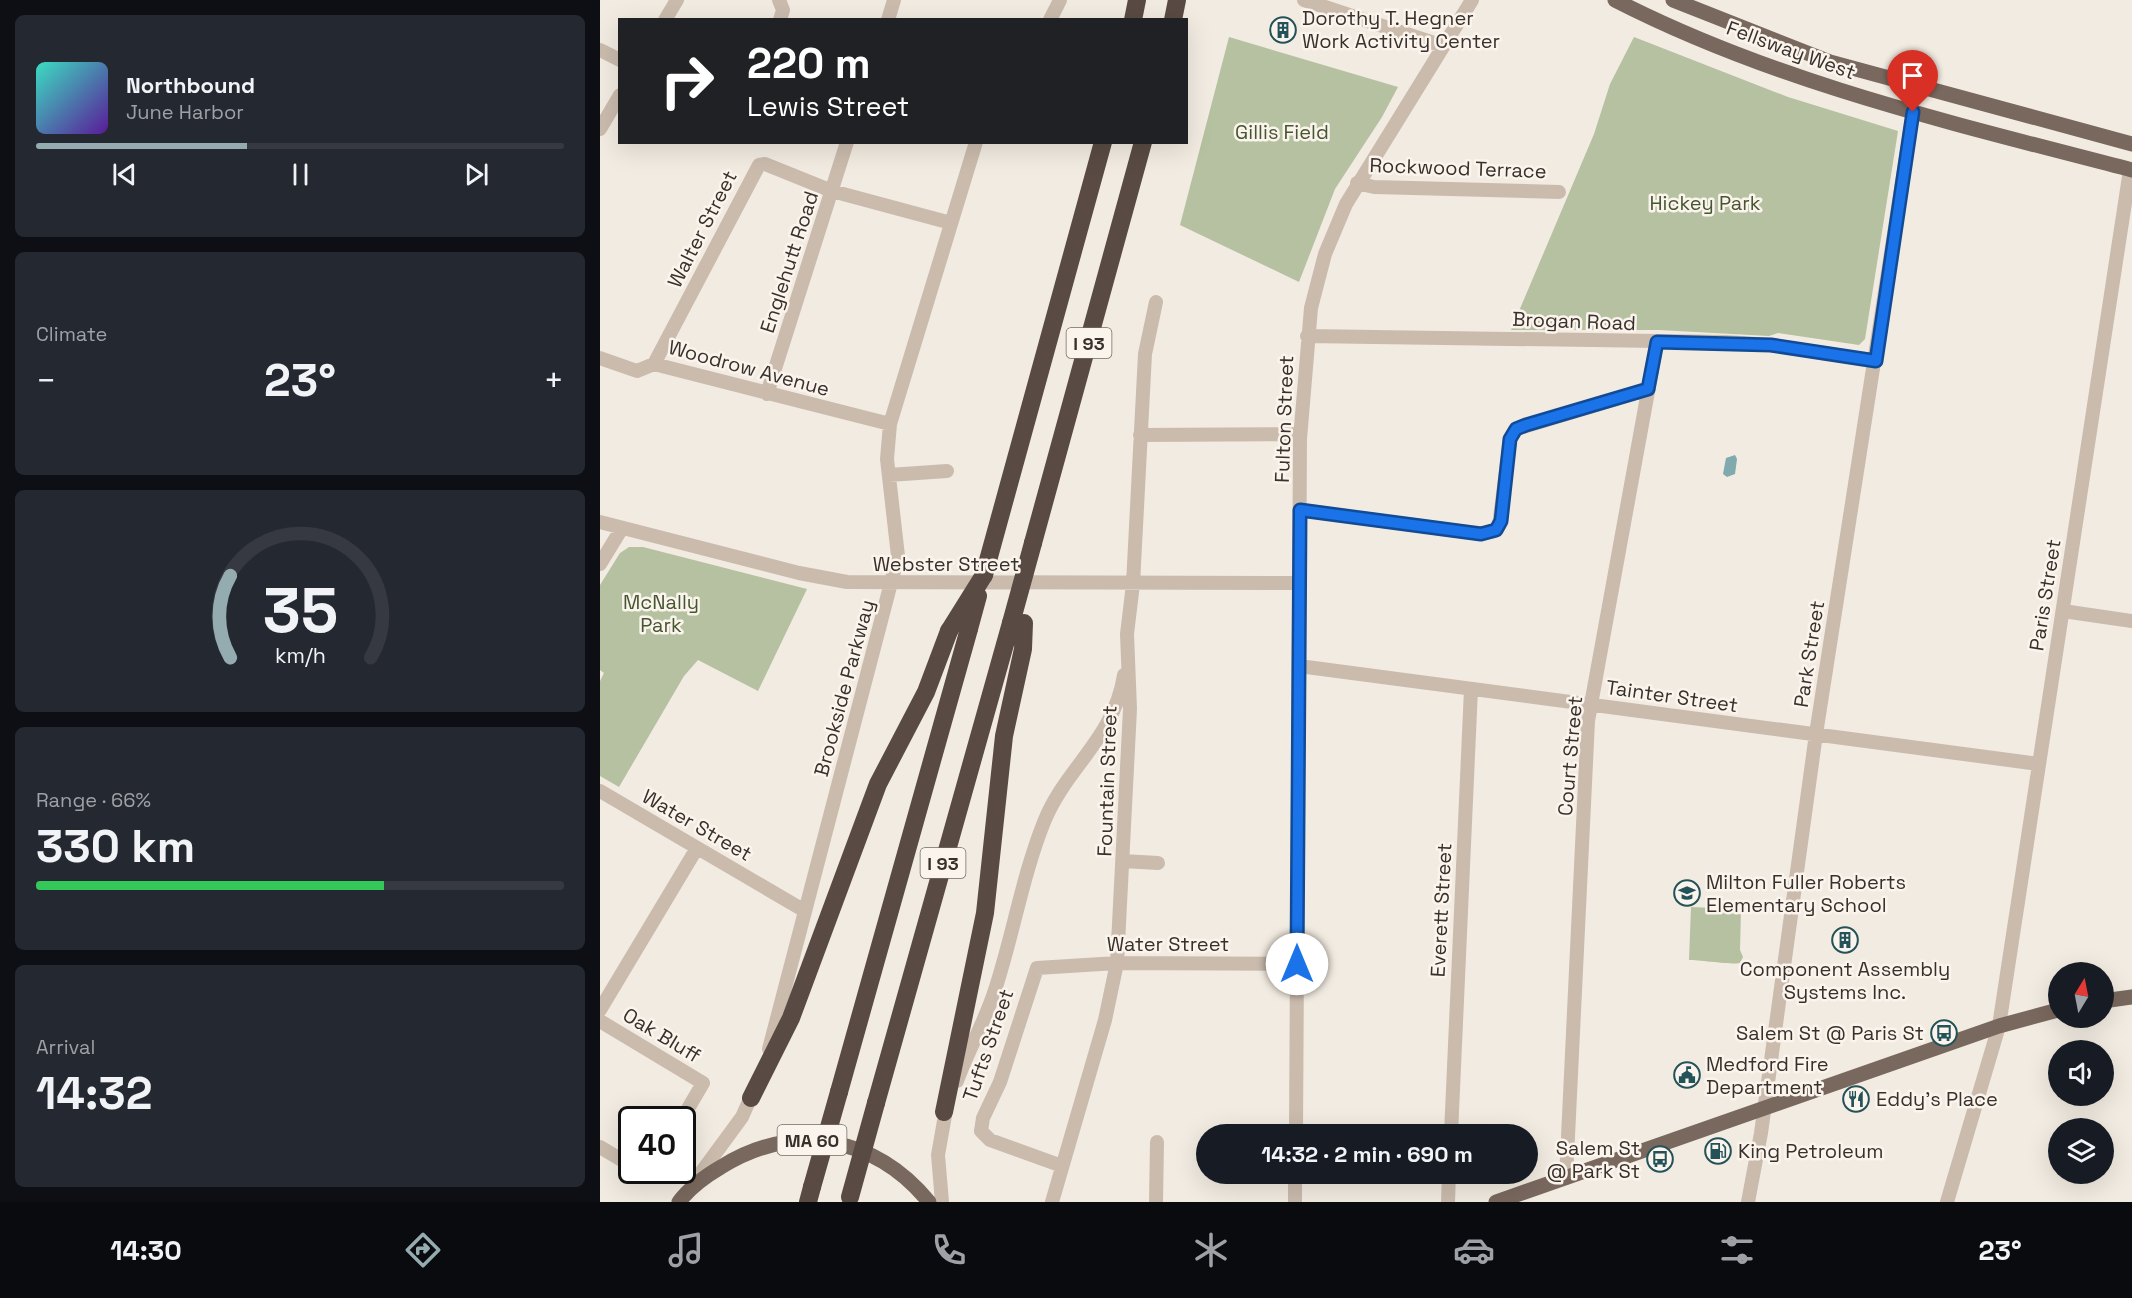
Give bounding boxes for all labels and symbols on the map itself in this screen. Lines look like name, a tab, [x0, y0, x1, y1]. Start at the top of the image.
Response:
place label: Dorothy T. Hegner Work Activity Center	[1302, 5, 1500, 54]
building icon: Dorothy T. Hegner Work Activity Center	[1268, 15, 1298, 45]
street label: Fellsway West	[1723, 15, 1859, 85]
pin	[1887, 50, 1938, 112]
park label: Gillis Field	[1235, 119, 1329, 145]
street label: Rockwood Terrace	[1369, 152, 1547, 184]
street label: Walter Street	[661, 166, 743, 292]
street label: Englehutt Road	[754, 188, 824, 336]
park label: Hickey Park	[1649, 190, 1761, 216]
street label: Brogan Road	[1512, 306, 1636, 336]
road number: I 93	[1066, 328, 1112, 358]
street label: Woodrow Avenue	[666, 334, 832, 402]
street label: Fulton Street	[1269, 355, 1299, 483]
street label: Paris Street	[2023, 537, 2067, 653]
street label: Webster Street	[873, 551, 1019, 577]
park label: McNally Park	[623, 589, 699, 638]
street label: Brookside Parkway	[808, 597, 880, 779]
street label: Park Street	[1788, 599, 1830, 709]
street label: Tainter Street	[1604, 674, 1740, 718]
street label: Court Street	[1552, 695, 1588, 817]
street label: Fountain Street	[1091, 705, 1123, 857]
street label: Water Street	[637, 783, 757, 867]
street label: Everett Street	[1425, 842, 1457, 978]
road number: I 93	[920, 848, 966, 878]
place label: Milton Fuller Roberts Elementary School	[1706, 869, 1906, 918]
school or university icon: Milton Fuller Roberts Elementary School	[1672, 878, 1702, 908]
building icon: Component Assembly Systems Inc.	[1830, 925, 1860, 955]
street label: Water Street	[1107, 931, 1229, 957]
position arrow	[1265, 932, 1329, 996]
place label: Component Assembly Systems Inc.	[1740, 956, 1950, 1005]
north arrow	[2048, 962, 2114, 1028]
street label: Tufts Street	[957, 985, 1019, 1105]
street label: Oak Bluff	[618, 1002, 706, 1068]
bus stop icon: Salem St @ Paris St	[1929, 1018, 1959, 1048]
place label: Salem St @ Paris St	[1736, 1020, 1924, 1046]
place label: Medford Fire Department	[1706, 1051, 1829, 1100]
public building icon: Medford Fire Department	[1672, 1060, 1702, 1090]
restaurant icon: Eddy's Place	[1841, 1084, 1871, 1114]
place label: Eddy's Place	[1876, 1086, 1998, 1112]
speed limit sign: 40	[618, 1106, 696, 1184]
road number: MA 60	[778, 1125, 846, 1155]
place label: Salem St @ Park St	[1546, 1135, 1640, 1184]
fuel station icon: King Petroleum	[1703, 1136, 1733, 1166]
place label: King Petroleum	[1738, 1138, 1883, 1164]
bus stop icon: Salem St @ Park St	[1645, 1144, 1675, 1174]

